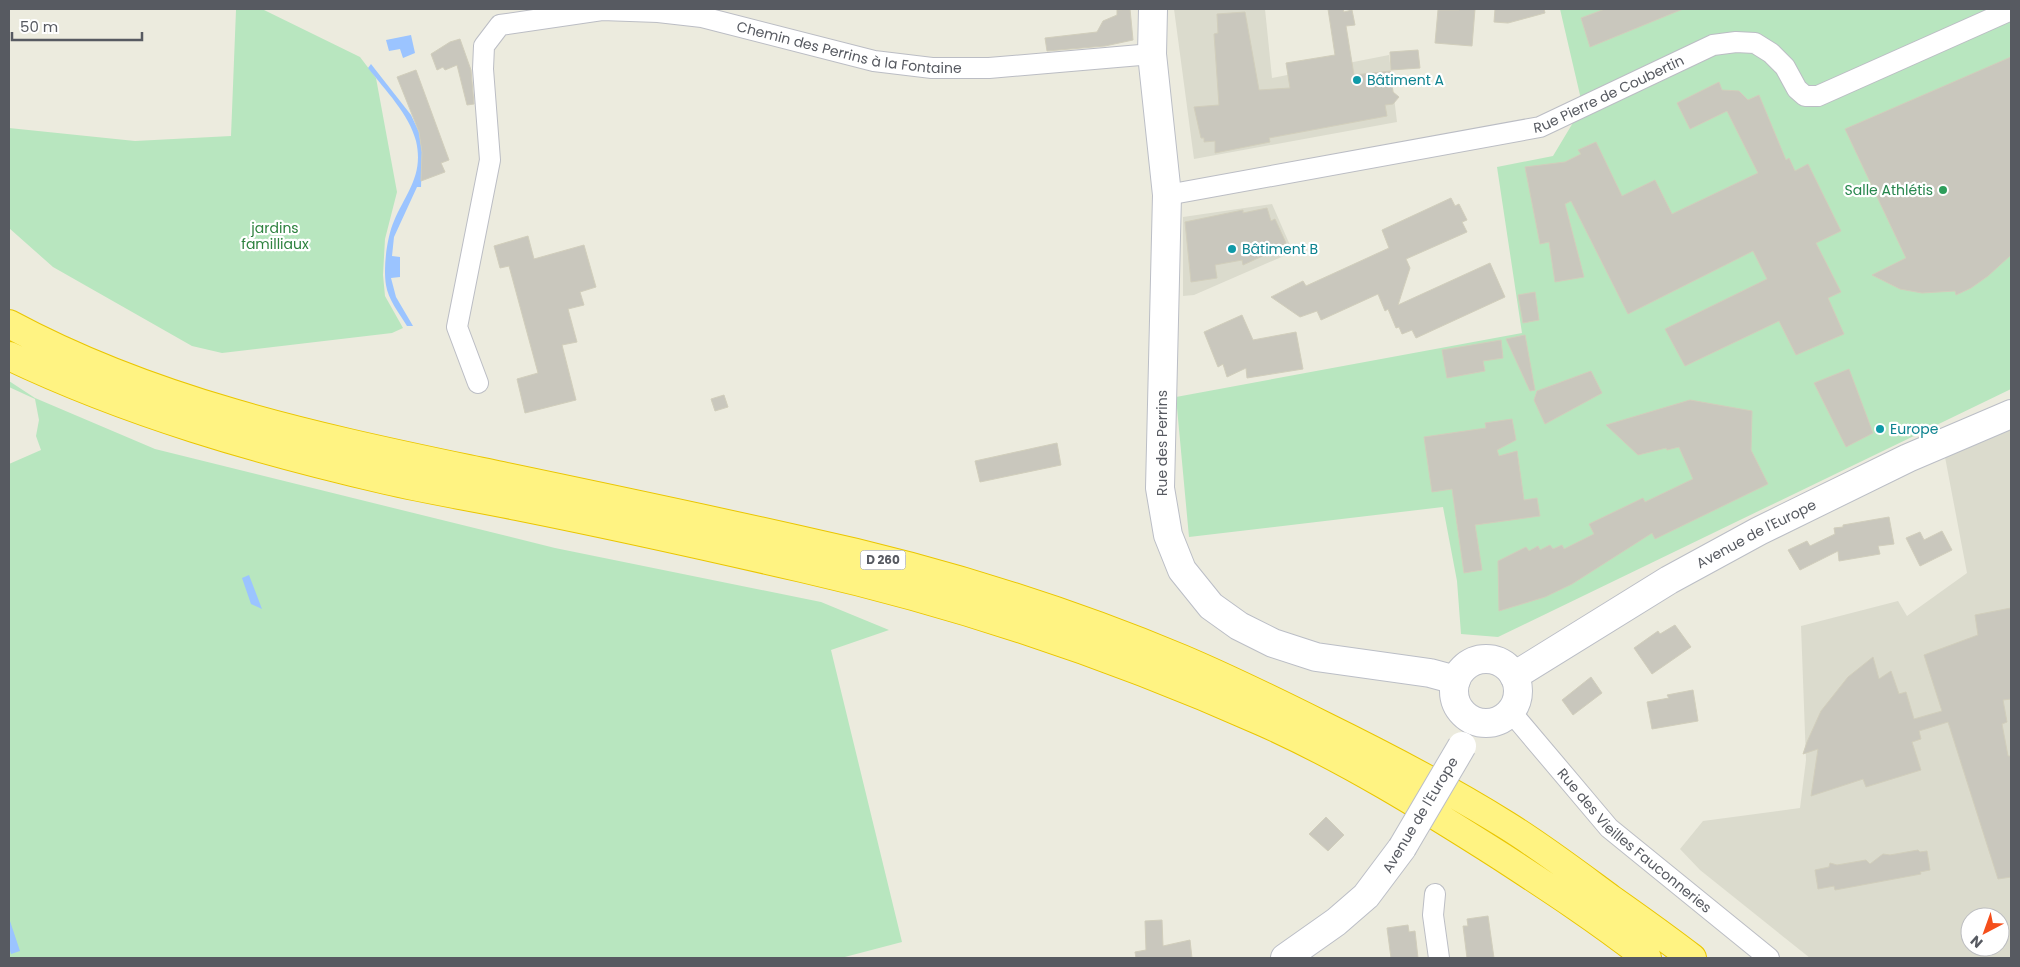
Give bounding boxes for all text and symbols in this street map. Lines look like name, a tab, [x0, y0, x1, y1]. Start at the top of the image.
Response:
scale bar	[12, 10, 142, 42]
text: 50 m	[20, 16, 58, 37]
street label: Chemin des Perrins à la Fontaine	[734, 16, 962, 78]
street label: Rue Pierre de Coubertin	[1532, 50, 1687, 138]
place label: Bâtiment A	[1367, 70, 1444, 90]
marker: Bâtiment A	[1351, 74, 1363, 86]
place label: Salle Athlétis	[1845, 180, 1933, 200]
marker: Salle Athlétis	[1937, 184, 1949, 196]
park label: jardins familliaux	[241, 218, 309, 254]
place label: Bâtiment B	[1242, 239, 1318, 259]
marker: Bâtiment B	[1226, 243, 1238, 255]
street label: Rue des Perrins	[1152, 390, 1172, 496]
place label: Europe	[1890, 419, 1939, 439]
marker: Europe	[1874, 423, 1886, 435]
street label: Avenue de l'Europe	[1693, 494, 1820, 573]
road number: D 260	[860, 550, 906, 570]
street label: Avenue de l'Europe	[1377, 753, 1463, 877]
street label: Rue des Vieilles Fauconneries	[1553, 764, 1716, 918]
north arrow	[1960, 907, 2010, 957]
text: N	[1966, 931, 1987, 953]

